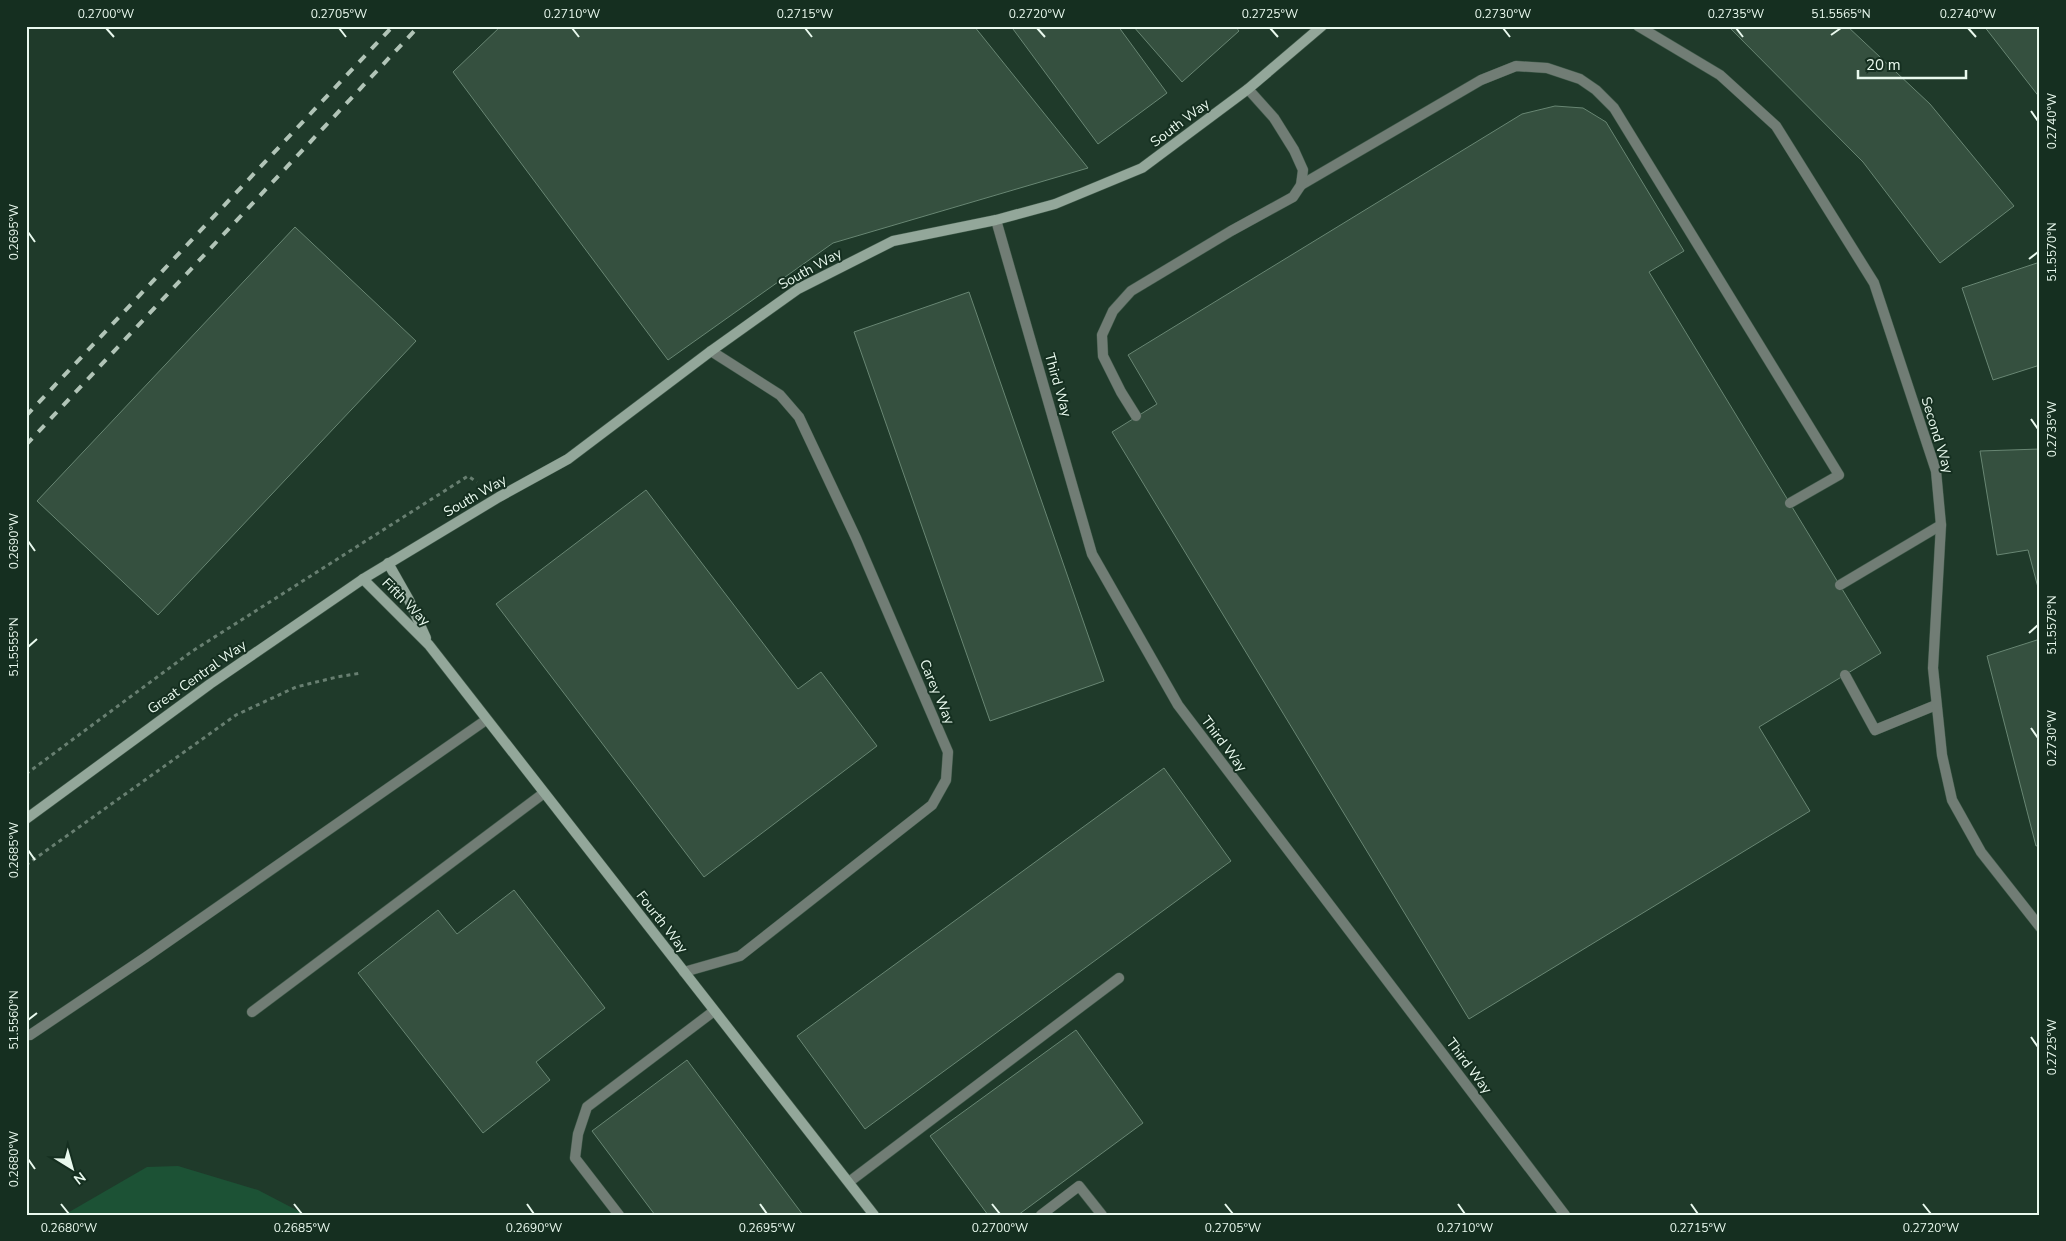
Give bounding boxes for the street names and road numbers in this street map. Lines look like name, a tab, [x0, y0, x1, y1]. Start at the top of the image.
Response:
street label: South Way	[1146, 94, 1214, 152]
street label: South Way	[775, 243, 846, 294]
street label: Third Way	[1040, 351, 1076, 420]
street label: Second Way	[1916, 394, 1958, 476]
street label: South Way	[440, 470, 511, 522]
street label: Fifth Way	[378, 574, 435, 631]
street label: Great Central Way	[144, 635, 251, 718]
street label: Carey Way	[915, 657, 960, 728]
street label: Third Way	[1197, 712, 1252, 777]
street label: Fourth Way	[632, 887, 693, 958]
street label: Third Way	[1442, 1034, 1497, 1099]

